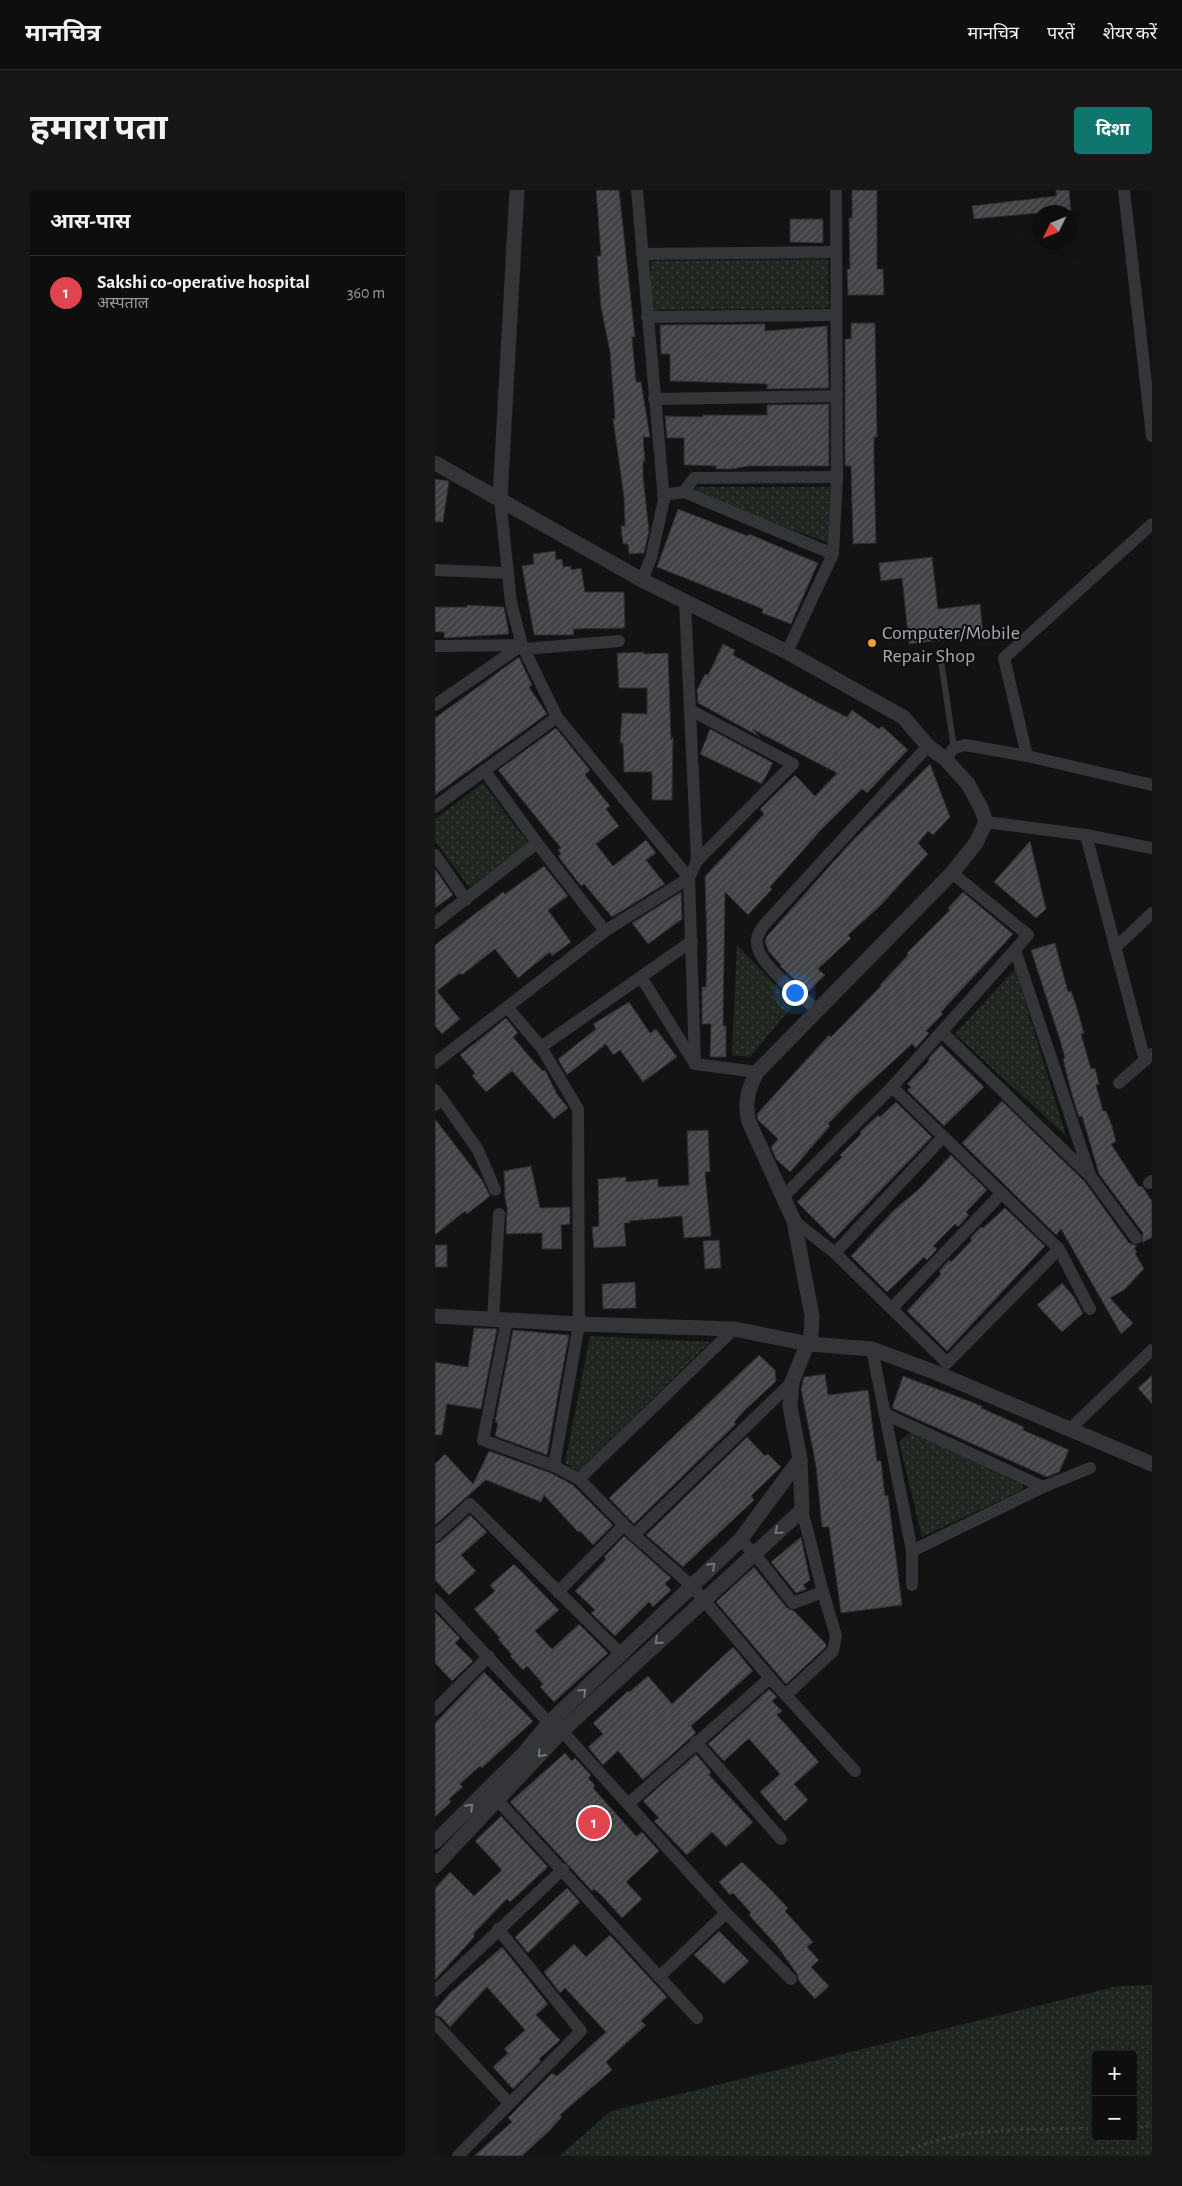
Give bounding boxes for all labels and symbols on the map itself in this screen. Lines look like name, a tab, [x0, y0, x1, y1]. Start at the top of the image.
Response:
north arrow	[1032, 205, 1077, 250]
place label: Computer/Mobile Repair Shop	[882, 623, 1020, 666]
marker: Computer/Mobile Repair Shop	[866, 637, 878, 649]
your location	[782, 980, 808, 1006]
one-way arrow	[775, 1526, 784, 1535]
one-way arrow	[706, 1562, 715, 1571]
one-way arrow	[655, 1635, 664, 1644]
one-way arrow	[578, 1688, 587, 1697]
one-way arrow	[538, 1748, 547, 1757]
one-way arrow	[464, 1804, 473, 1813]
pin: 1	[578, 1804, 610, 1842]

